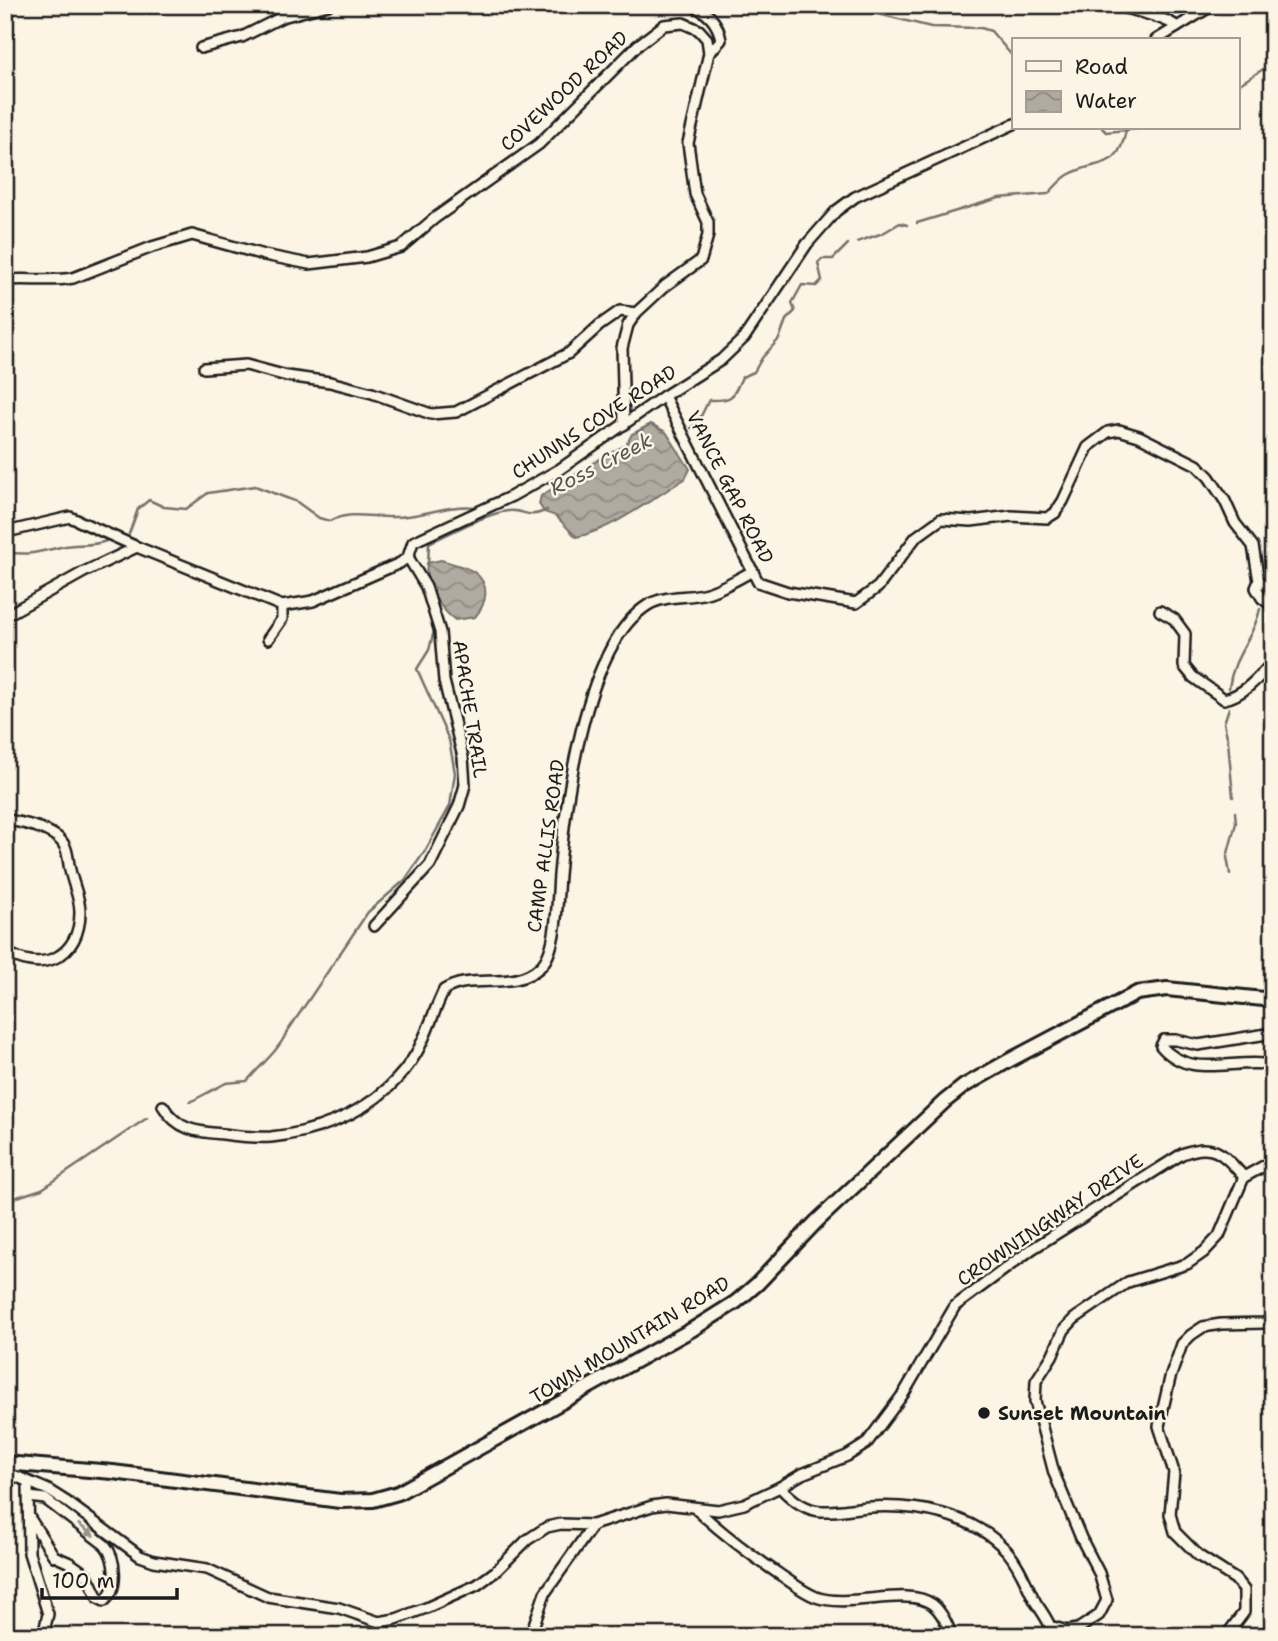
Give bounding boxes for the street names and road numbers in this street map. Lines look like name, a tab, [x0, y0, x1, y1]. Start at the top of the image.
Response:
street label: COVEWOOD ROAD	[495, 25, 633, 157]
street label: CHUNNS COVE ROAD	[507, 359, 681, 485]
street label: VANCE GAP ROAD	[681, 406, 779, 568]
street label: APACHE TRAIL	[447, 638, 493, 780]
street label: CAMP ALLIS ROAD	[521, 758, 571, 934]
street label: CROWNINGWAY DRIVE	[952, 1148, 1148, 1292]
street label: TOWN MOUNTAIN ROAD	[526, 1270, 734, 1410]

